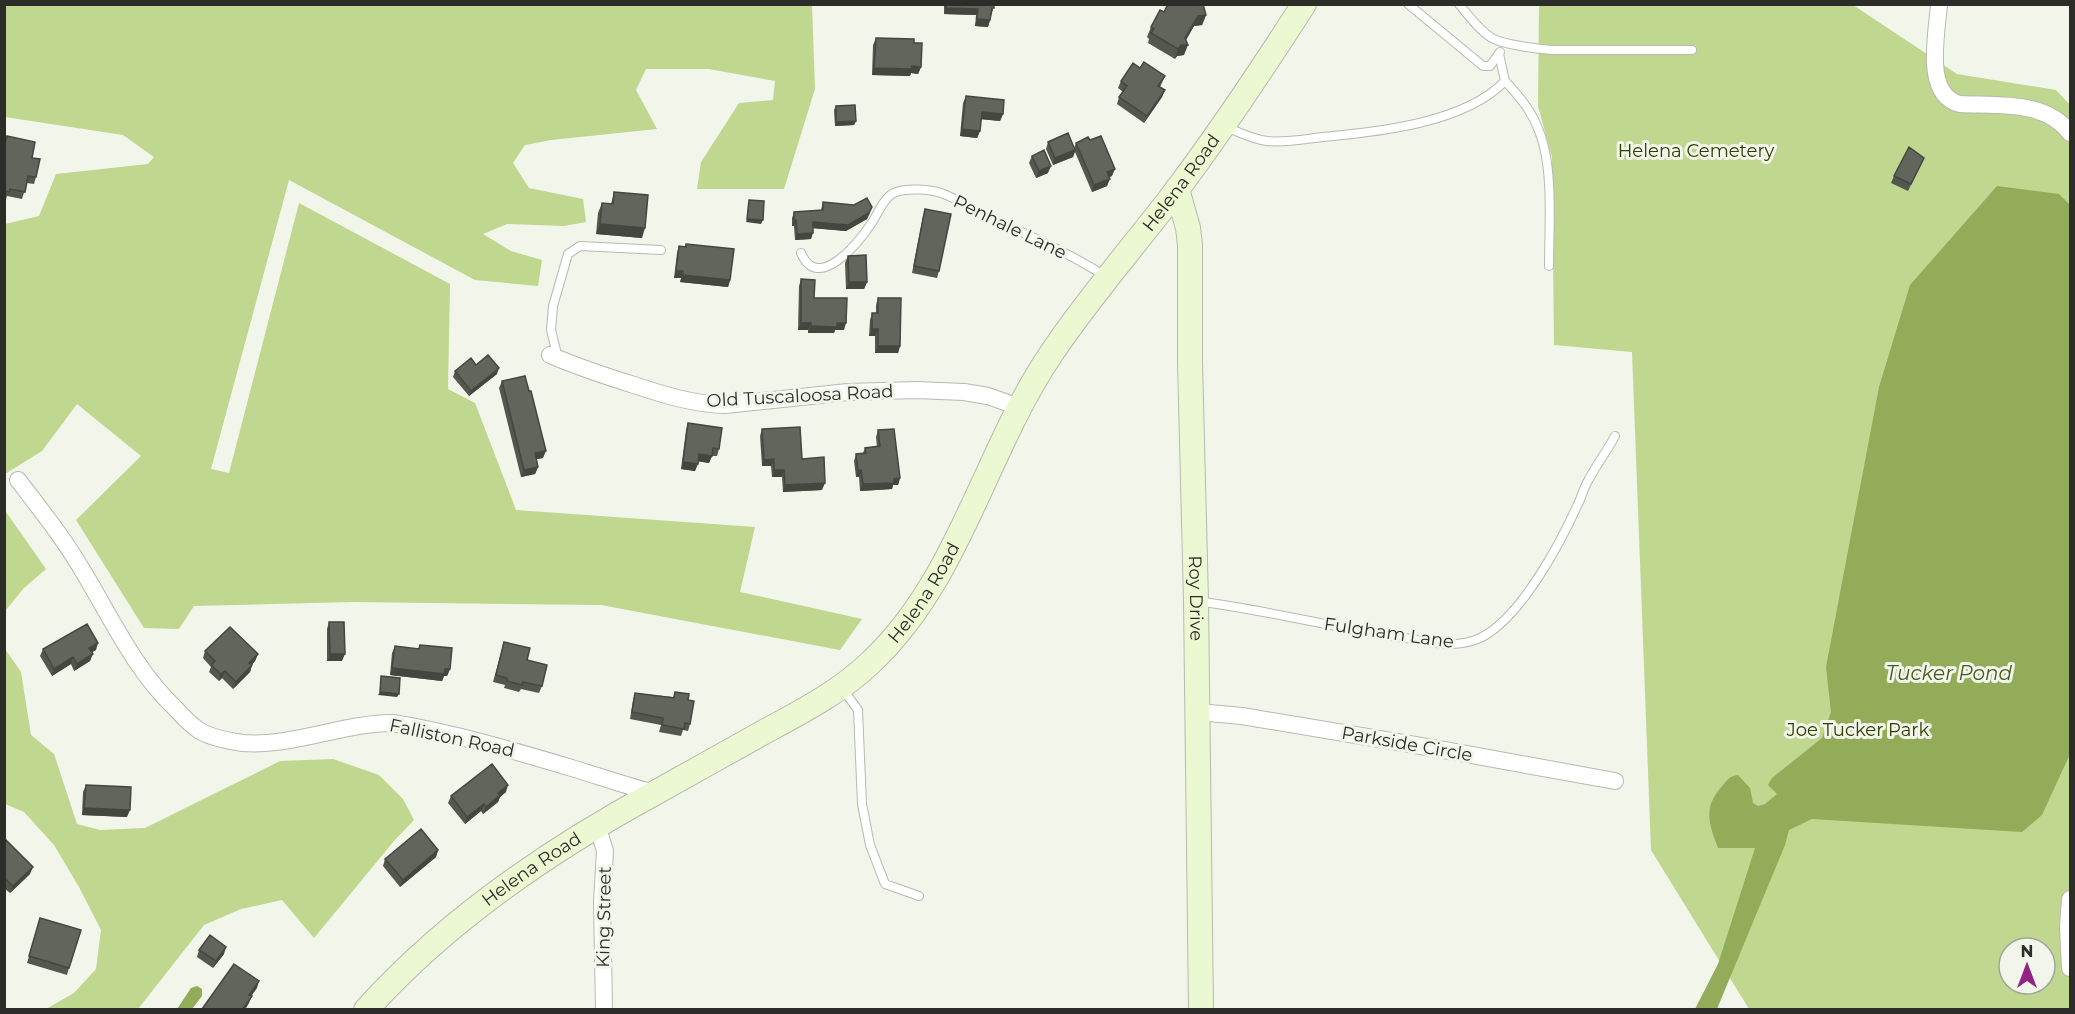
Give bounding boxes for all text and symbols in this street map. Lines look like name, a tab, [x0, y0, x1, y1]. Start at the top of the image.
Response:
street label: Helena Road	[1138, 130, 1225, 236]
park label: Helena Cemetery	[1618, 140, 1775, 162]
street label: Penhale Lane	[950, 190, 1070, 264]
street label: Old Tuscaloosa Road	[706, 380, 894, 412]
street label: Helena Road	[883, 539, 964, 648]
street label: Roy Drive	[1184, 555, 1207, 641]
street label: Fulgham Lane	[1322, 613, 1456, 653]
water label: Tucker Pond	[1886, 661, 2013, 685]
street label: Falliston Road	[388, 714, 516, 762]
park label: Joe Tucker Park	[1786, 719, 1929, 741]
street label: Parkside Circle	[1340, 722, 1474, 766]
street label: Helena Road	[477, 827, 585, 911]
street label: King Street	[592, 866, 616, 968]
north arrow	[1997, 936, 2057, 996]
text: N	[2021, 942, 2033, 961]

